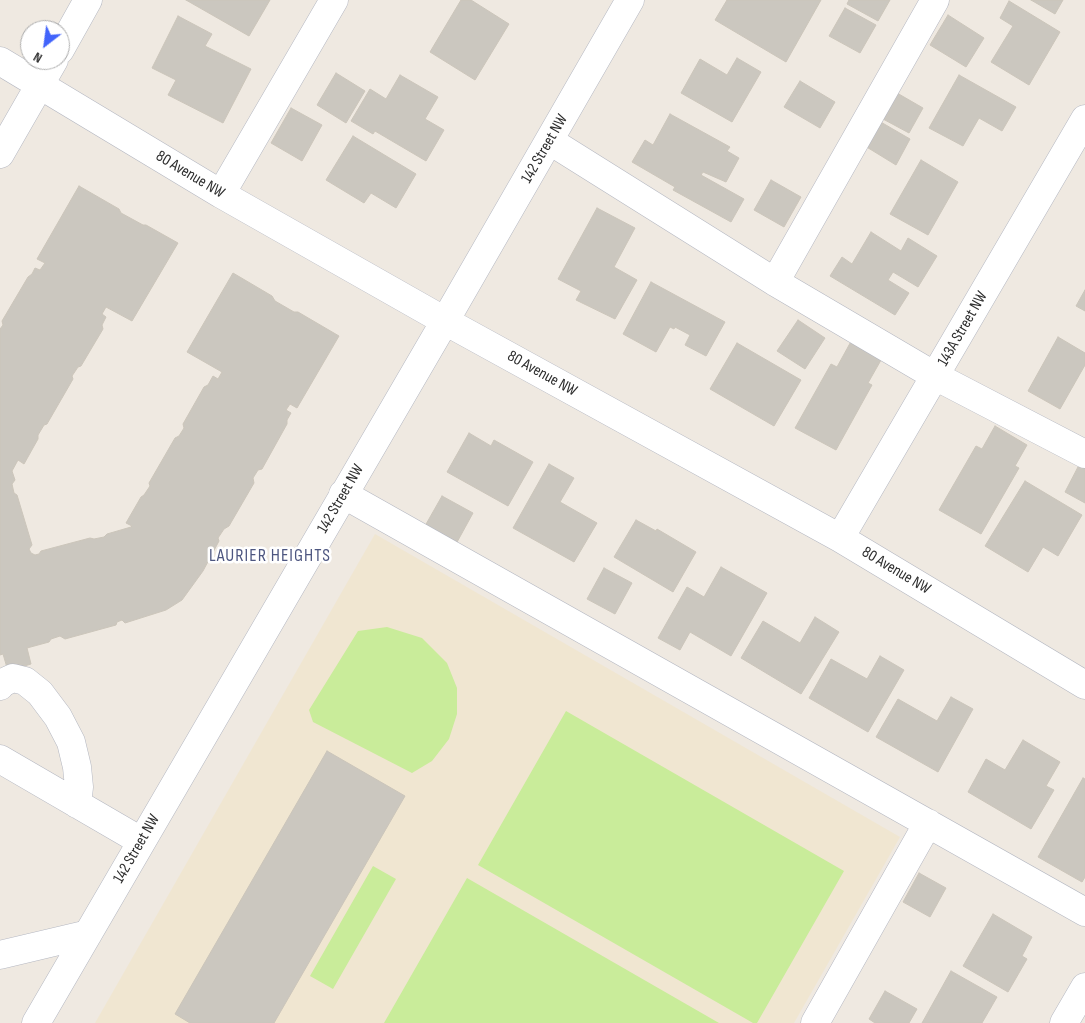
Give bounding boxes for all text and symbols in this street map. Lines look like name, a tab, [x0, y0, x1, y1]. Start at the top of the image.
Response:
north arrow	[20, 20, 70, 70]
text: N	[30, 48, 45, 67]
street label: 142 Street NW	[518, 111, 572, 187]
street label: 80 Avenue NW	[152, 147, 228, 203]
street label: 143A Street NW	[934, 288, 992, 370]
street label: 80 Avenue NW	[504, 347, 580, 401]
street label: 142 Street NW	[314, 461, 368, 537]
street label: 80 Avenue NW	[858, 543, 934, 599]
district label: LAURIER HEIGHTS	[207, 545, 333, 567]
street label: 142 Street NW	[110, 811, 164, 887]

